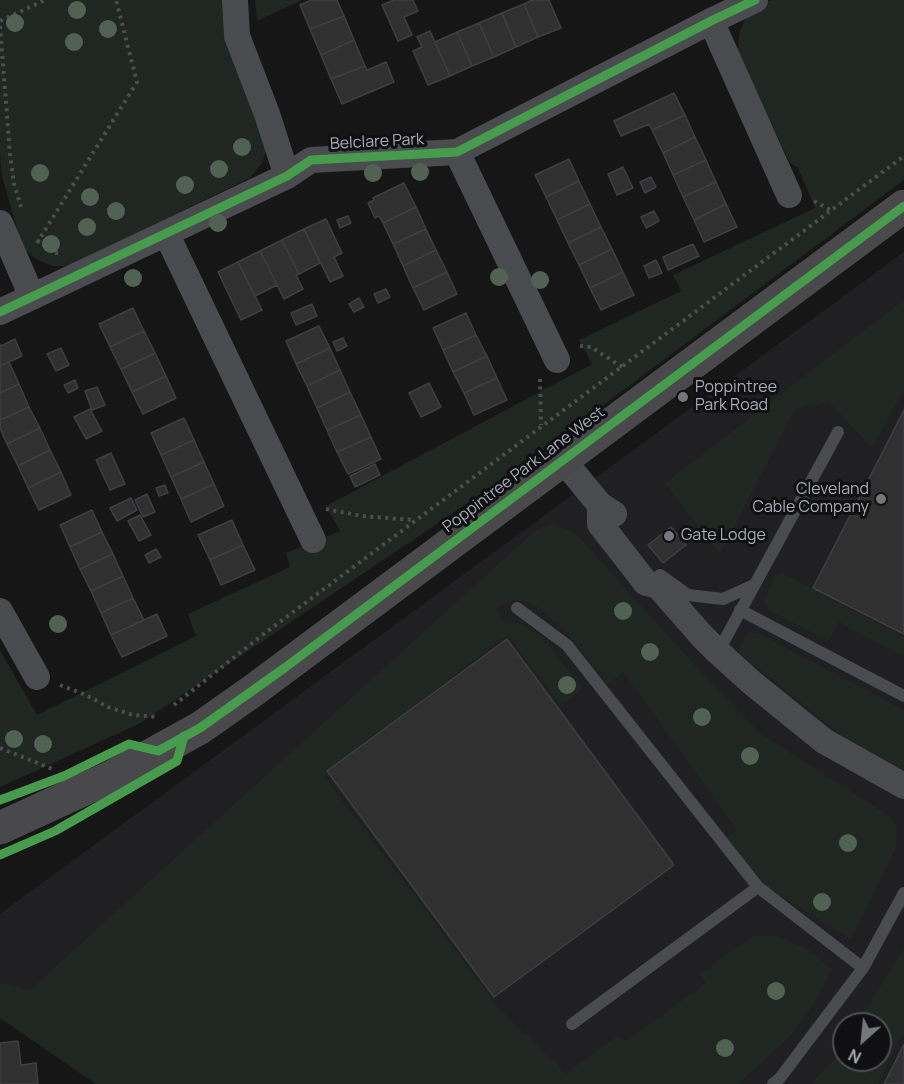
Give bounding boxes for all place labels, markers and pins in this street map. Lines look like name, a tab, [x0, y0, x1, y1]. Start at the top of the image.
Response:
place label: Poppintree Park Road	[695, 378, 777, 416]
marker: Poppintree Park Road	[676, 390, 690, 404]
place label: Cleveland Cable Company	[752, 480, 869, 518]
marker: Cleveland Cable Company	[874, 492, 888, 506]
place label: Gate Lodge	[681, 526, 766, 546]
marker: Gate Lodge	[662, 529, 676, 543]

